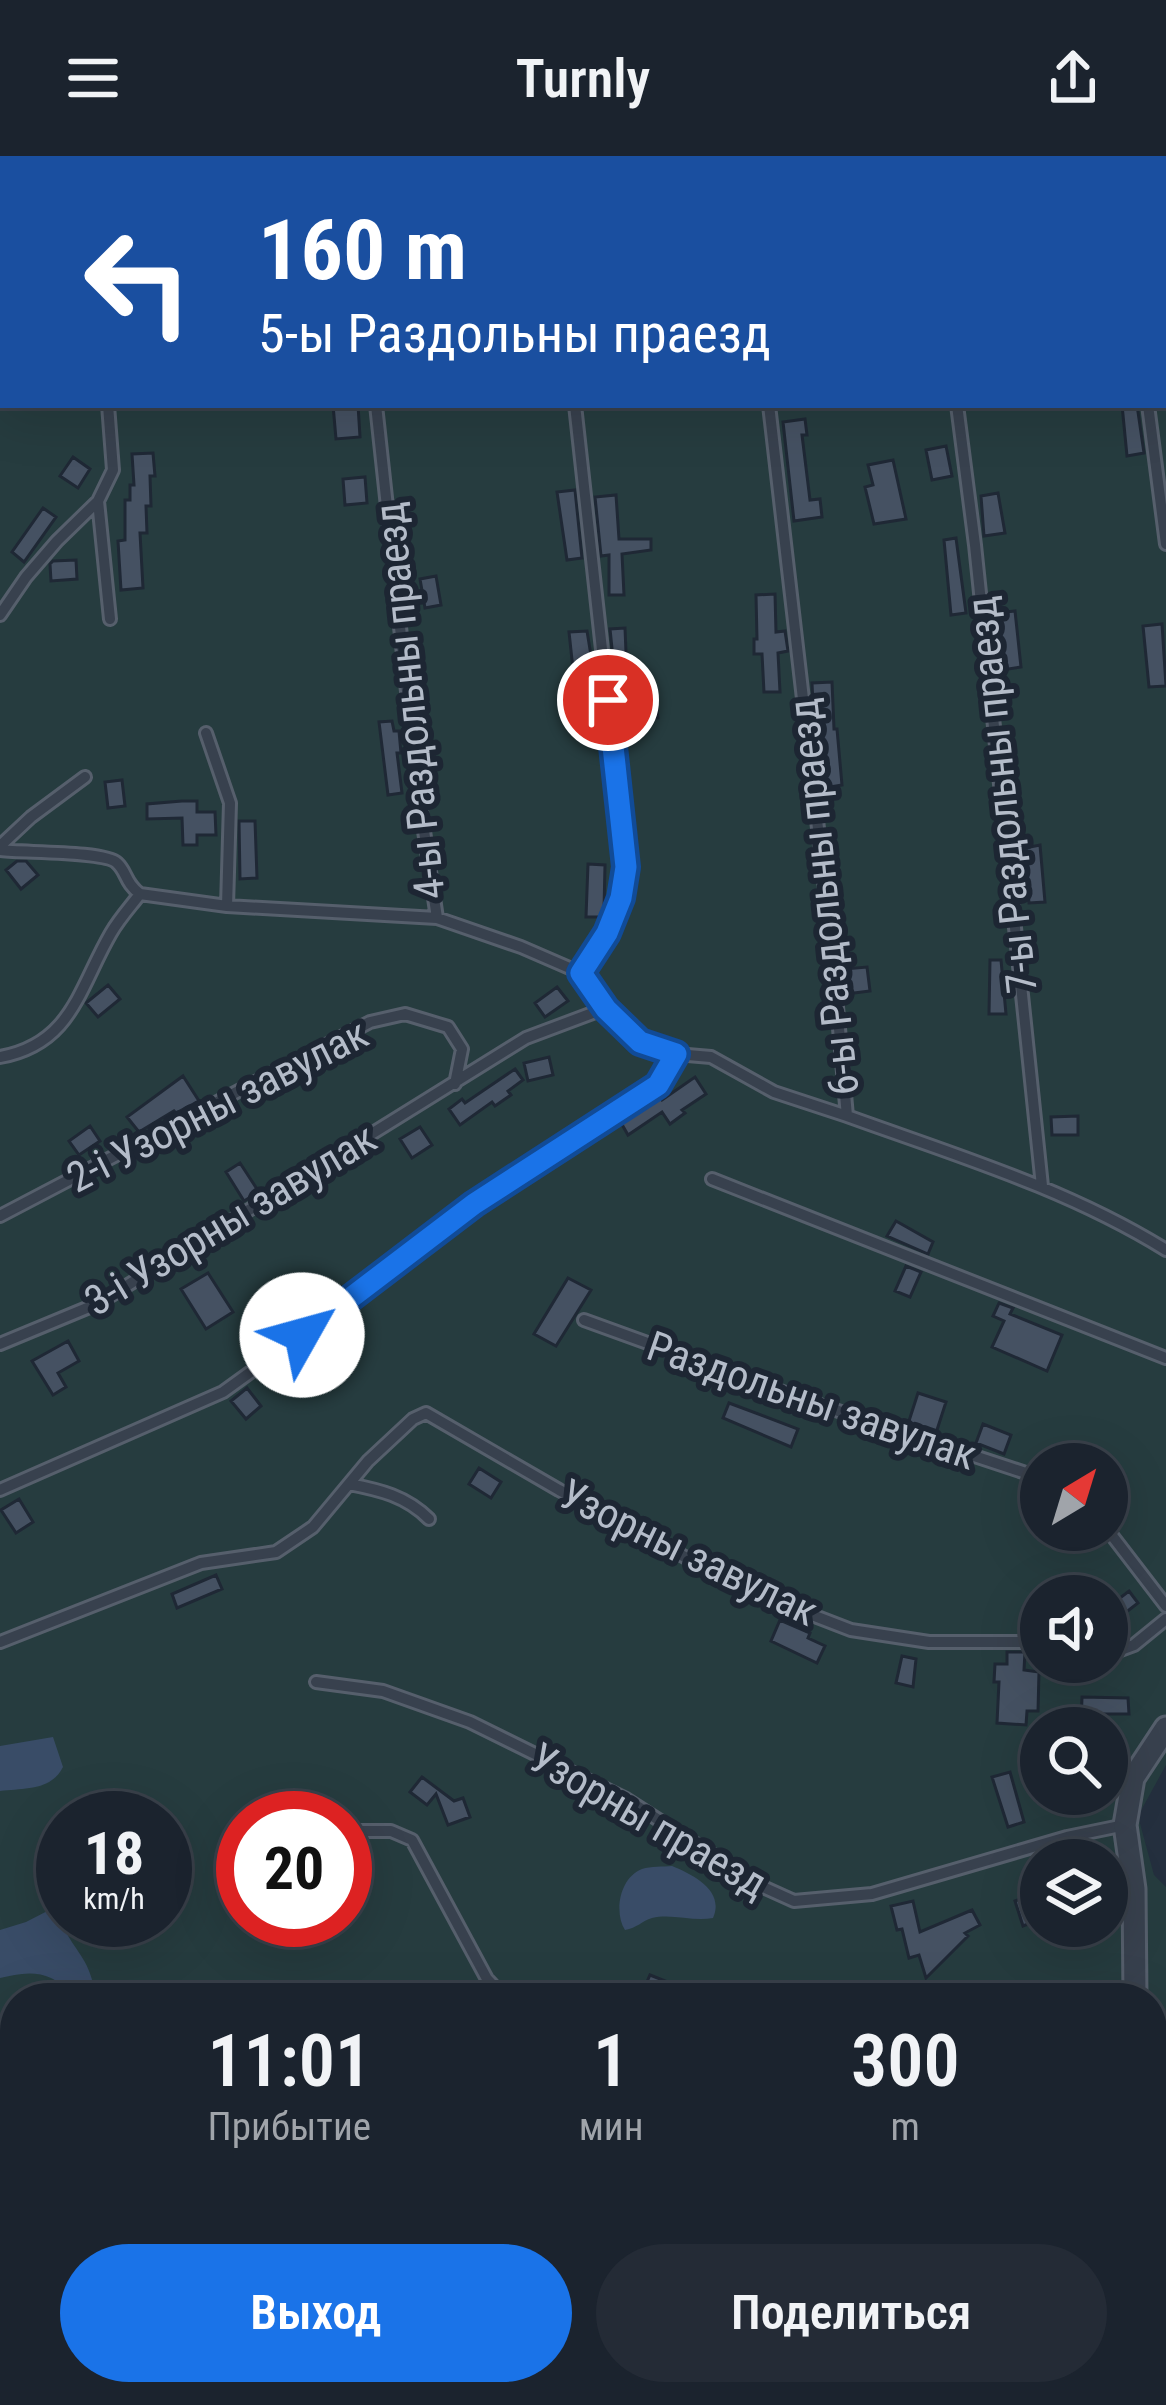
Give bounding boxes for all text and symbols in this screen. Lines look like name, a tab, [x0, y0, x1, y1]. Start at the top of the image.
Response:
icon: menu	[60, 45, 126, 111]
icon: share	[1040, 45, 1106, 111]
text: Turnly	[516, 47, 650, 110]
text: 160 m	[258, 201, 467, 300]
icon: left	[60, 204, 216, 360]
text: 5-ы Раздольны праезд	[258, 302, 771, 365]
street label: 4-ы Раздольны праезд	[364, 500, 455, 902]
street label: 7-ы Раздольны праезд	[956, 594, 1047, 996]
pin	[557, 649, 659, 751]
icon: arrive	[575, 667, 641, 733]
street label: 6-ы Раздольны праезд	[778, 696, 869, 1098]
street label: 2-і Узорны завулак	[59, 1009, 376, 1202]
street label: 3-і Узорны завулак	[76, 1113, 385, 1326]
position arrow	[239, 1272, 365, 1398]
street label: Раздольны завулак	[641, 1321, 983, 1480]
north arrow	[1020, 1443, 1128, 1551]
map controls	[1020, 1443, 1128, 1947]
street label: Узорны завулак	[552, 1469, 826, 1636]
button: sound	[1020, 1575, 1128, 1683]
button: search	[1020, 1707, 1128, 1815]
street label: Узорны праезд	[522, 1733, 776, 1908]
speed limit sign: 20	[216, 1791, 372, 1947]
text: 18	[84, 1818, 144, 1889]
button: layers	[1020, 1839, 1128, 1947]
text: km/h	[83, 1881, 145, 1916]
text: 11:01	[207, 2019, 371, 2104]
text: 1	[593, 2019, 629, 2104]
text: 300	[851, 2019, 960, 2104]
text: Прибытие	[208, 2104, 371, 2150]
text: мин	[579, 2104, 644, 2150]
text: m	[891, 2104, 920, 2150]
button: Выход	[60, 2244, 572, 2382]
button: Поделиться	[596, 2244, 1107, 2382]

